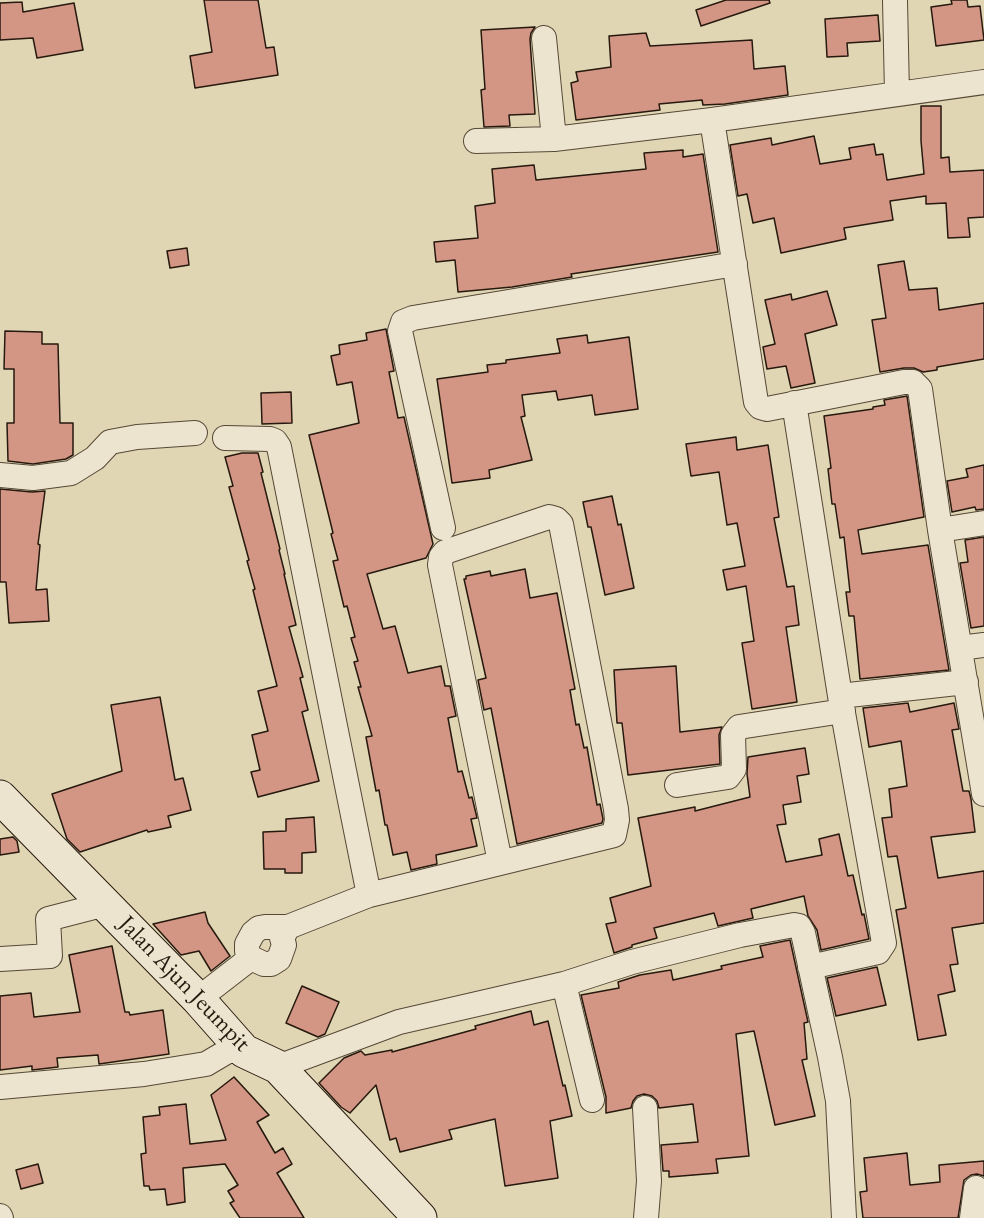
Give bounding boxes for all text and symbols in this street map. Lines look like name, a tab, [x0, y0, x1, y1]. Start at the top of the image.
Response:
street label: Jalan Ajun Jeumpit	[112, 910, 256, 1058]

